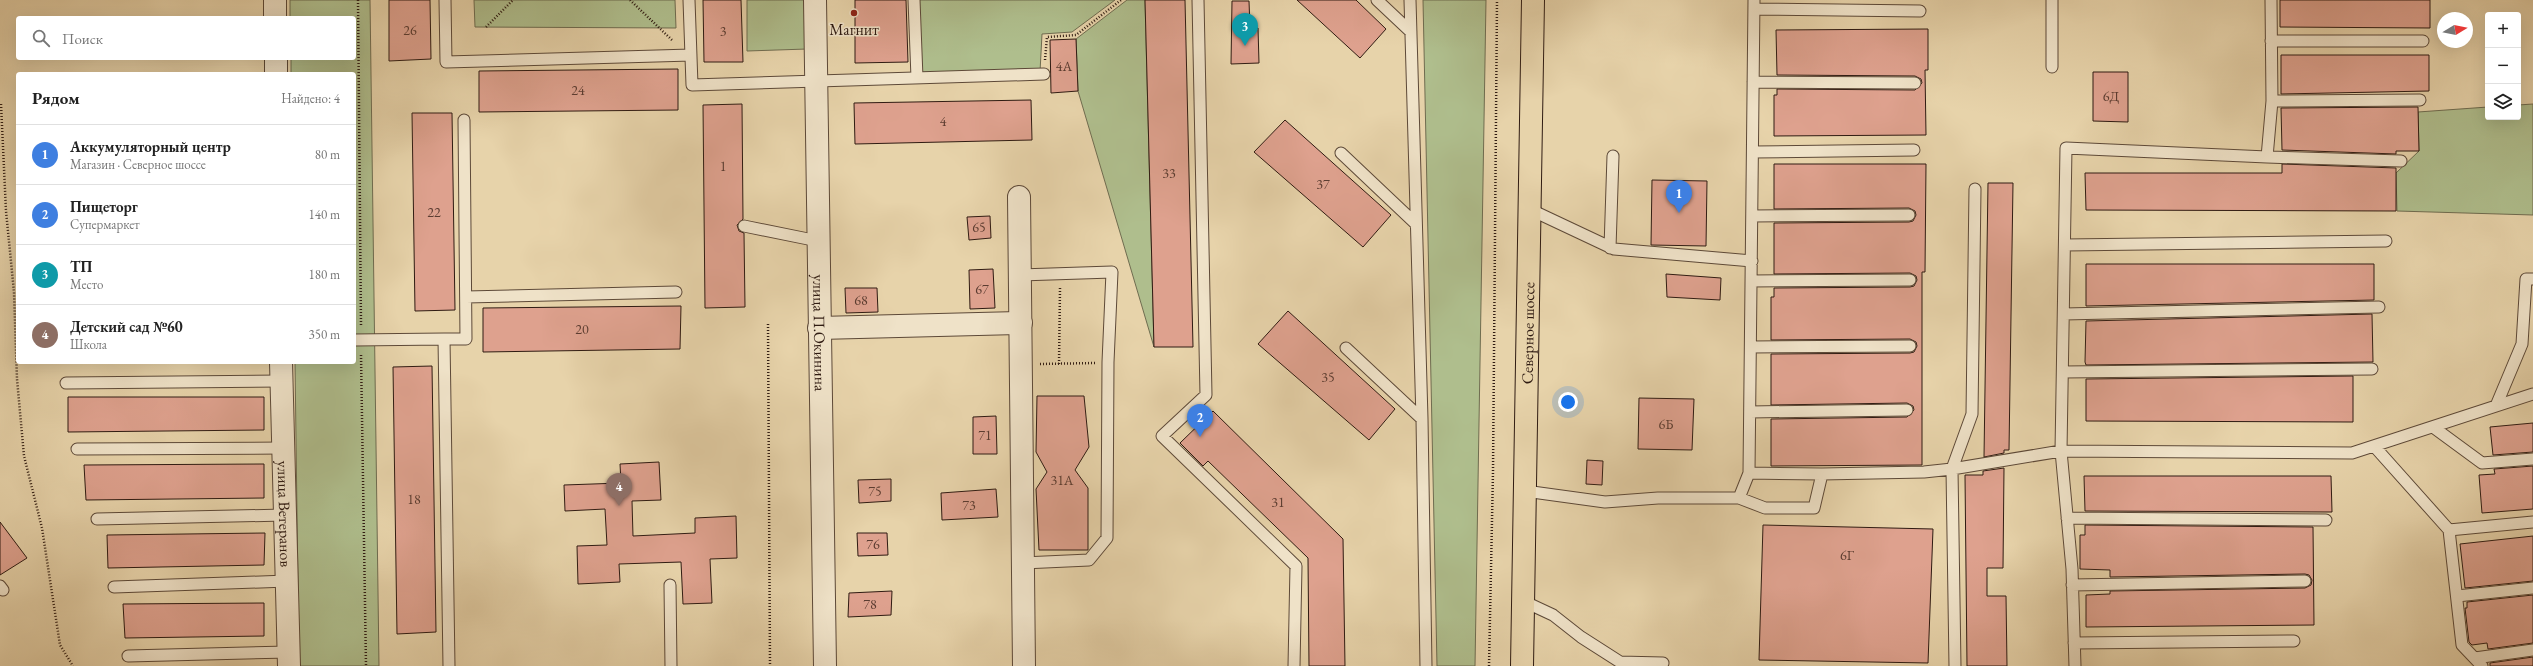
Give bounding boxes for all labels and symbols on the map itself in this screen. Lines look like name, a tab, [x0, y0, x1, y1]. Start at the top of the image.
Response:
marker: Магнит	[849, 8, 859, 18]
north arrow	[2437, 12, 2473, 48]
pin: 3	[1232, 13, 1258, 46]
place label: Магнит	[829, 19, 879, 40]
house number: 26	[403, 21, 417, 39]
house number: 3	[720, 22, 727, 40]
house number: 4А	[1056, 57, 1073, 75]
house number: 24	[571, 81, 585, 99]
house number: 6Д	[2103, 87, 2119, 105]
house number: 4	[940, 112, 947, 130]
house number: 1	[720, 157, 726, 175]
house number: 33	[1162, 164, 1176, 182]
house number: 37	[1316, 175, 1330, 193]
pin: 1	[1666, 180, 1692, 213]
house number: 22	[427, 203, 441, 221]
house number: 65	[972, 218, 986, 236]
street label: улица П.Окинина	[808, 274, 831, 392]
house number: 67	[975, 280, 989, 298]
street label: Северное шоссе	[1517, 282, 1539, 384]
house number: 68	[854, 291, 868, 309]
house number: 20	[575, 320, 589, 338]
house number: 35	[1321, 368, 1335, 386]
your location	[1558, 392, 1578, 412]
pin: 2	[1187, 404, 1213, 437]
house number: 6Б	[1659, 415, 1673, 433]
house number: 71	[978, 426, 992, 444]
street label: улица Ветеранов	[273, 460, 296, 568]
house number: 31А	[1050, 471, 1074, 489]
pin: 4	[606, 473, 632, 506]
house number: 75	[868, 482, 882, 500]
house number: 18	[407, 490, 421, 508]
house number: 31	[1271, 493, 1285, 511]
house number: 73	[962, 496, 976, 514]
house number: 76	[866, 535, 880, 553]
house number: 6Г	[1840, 546, 1855, 564]
house number: 78	[863, 595, 877, 613]

